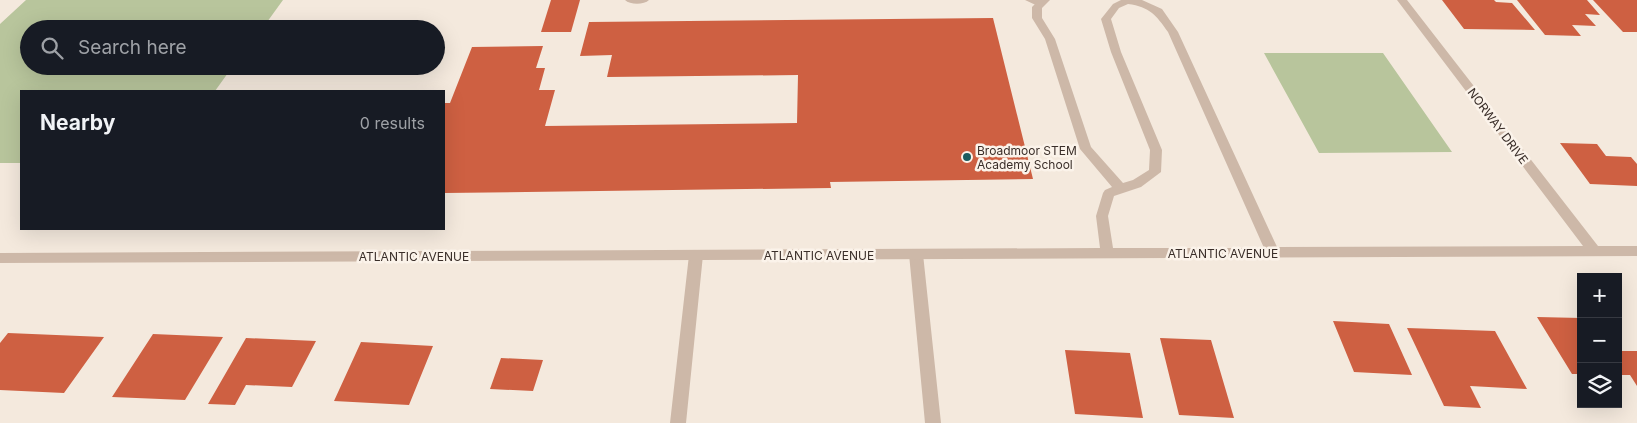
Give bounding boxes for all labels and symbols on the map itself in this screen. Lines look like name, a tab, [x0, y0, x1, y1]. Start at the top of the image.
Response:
street label: NORWAY DRIVE	[1465, 85, 1531, 167]
place label: Broadmoor STEM Academy School	[977, 143, 1077, 172]
marker: Broadmoor STEM Academy School	[961, 151, 973, 163]
street label: ATLANTIC AVENUE	[1168, 246, 1278, 261]
street label: ATLANTIC AVENUE	[764, 248, 874, 263]
street label: ATLANTIC AVENUE	[359, 249, 469, 264]

